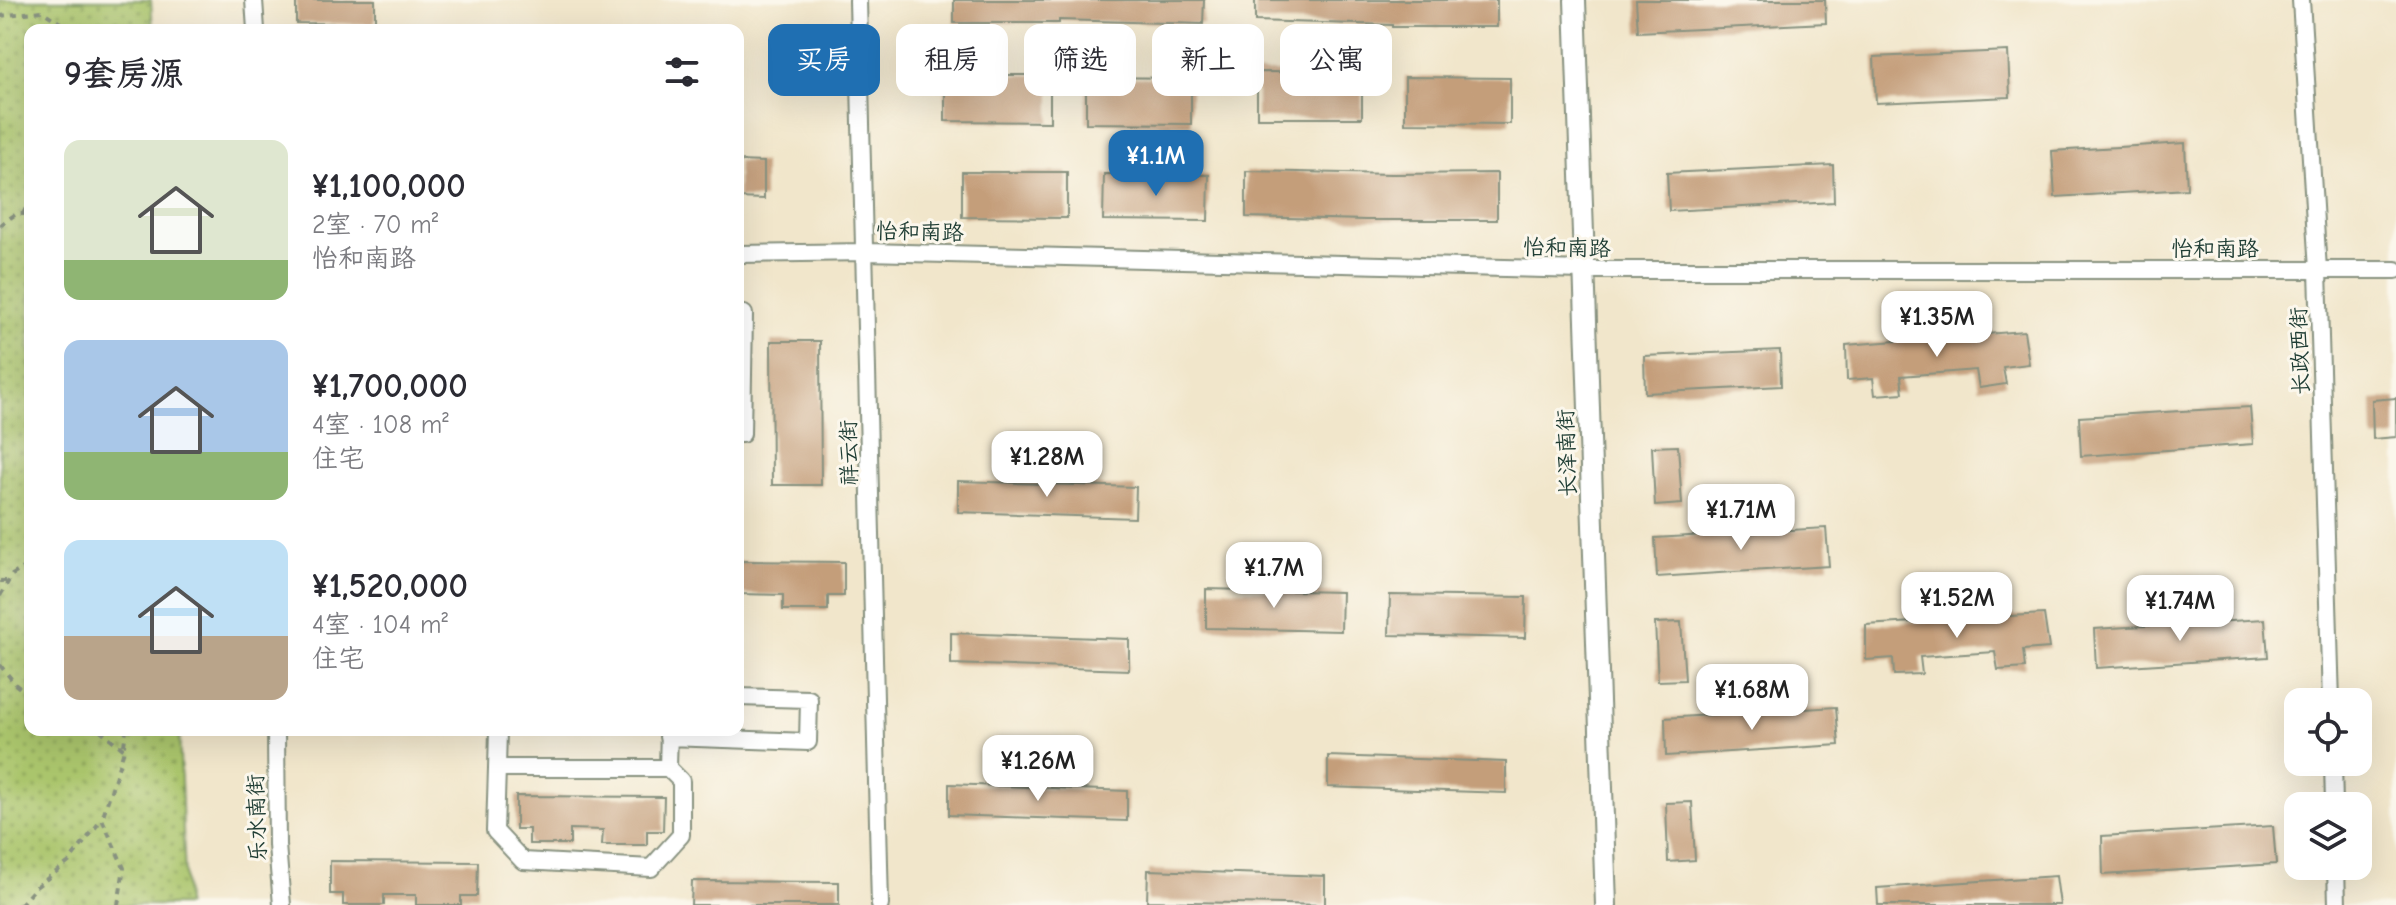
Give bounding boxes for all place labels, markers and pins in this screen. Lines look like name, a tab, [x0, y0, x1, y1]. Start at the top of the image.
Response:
pin: ¥1.1M	[1100, 130, 1212, 198]
pin: ¥1.35M	[1872, 291, 2002, 359]
pin: ¥1.28M	[982, 431, 1112, 499]
pin: ¥1.71M	[1676, 484, 1806, 552]
pin: ¥1.7M	[1218, 542, 1330, 610]
pin: ¥1.52M	[1892, 572, 2022, 640]
pin: ¥1.74M	[2115, 575, 2245, 643]
pin: ¥1.68M	[1687, 664, 1817, 732]
pin: ¥1.26M	[973, 735, 1103, 803]

